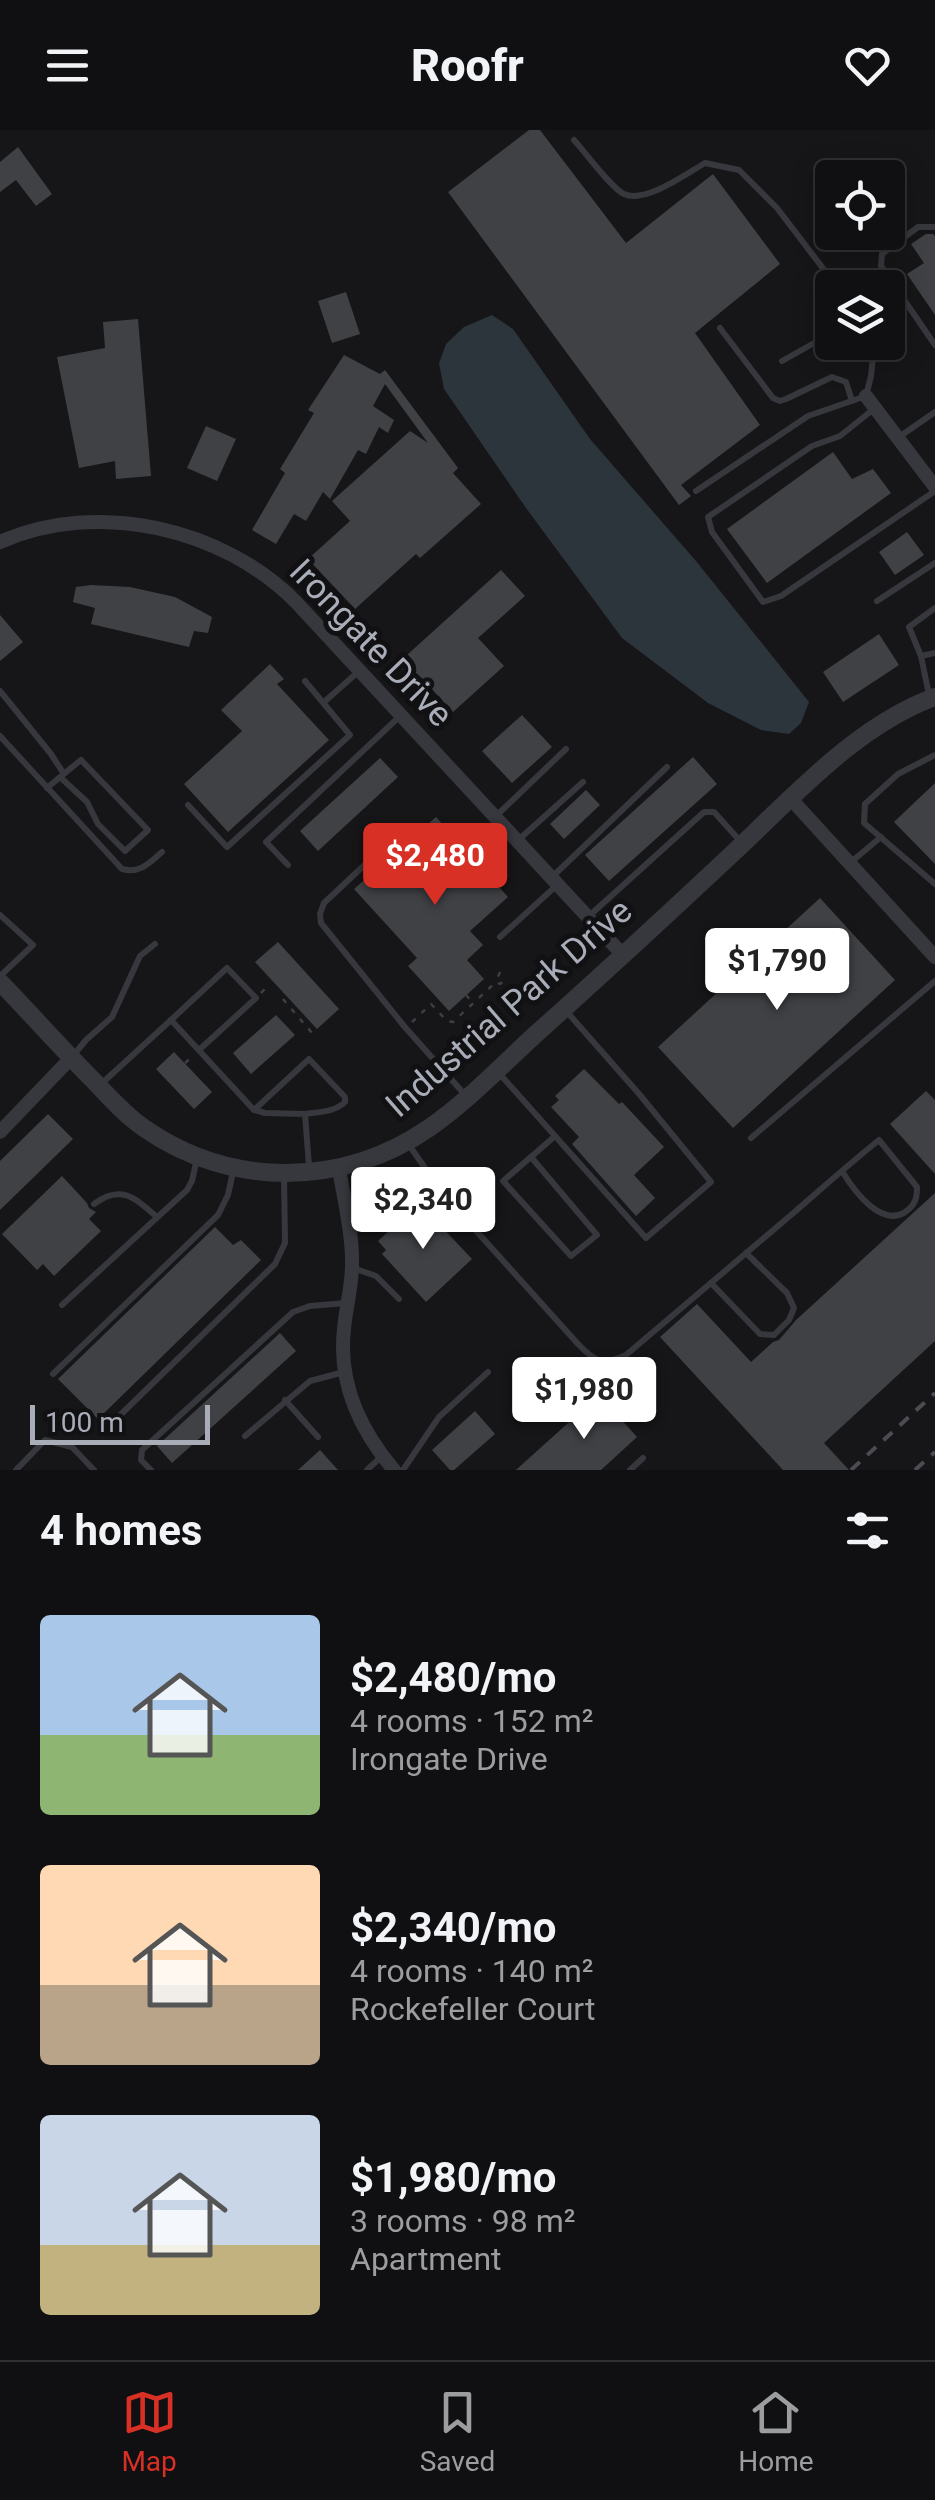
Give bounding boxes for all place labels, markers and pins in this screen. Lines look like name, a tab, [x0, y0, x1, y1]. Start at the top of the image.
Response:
pin: $2,480	[354, 823, 516, 908]
pin: $1,790	[696, 928, 858, 1013]
pin: $2,340	[342, 1167, 504, 1252]
pin: $1,980	[503, 1357, 665, 1442]

